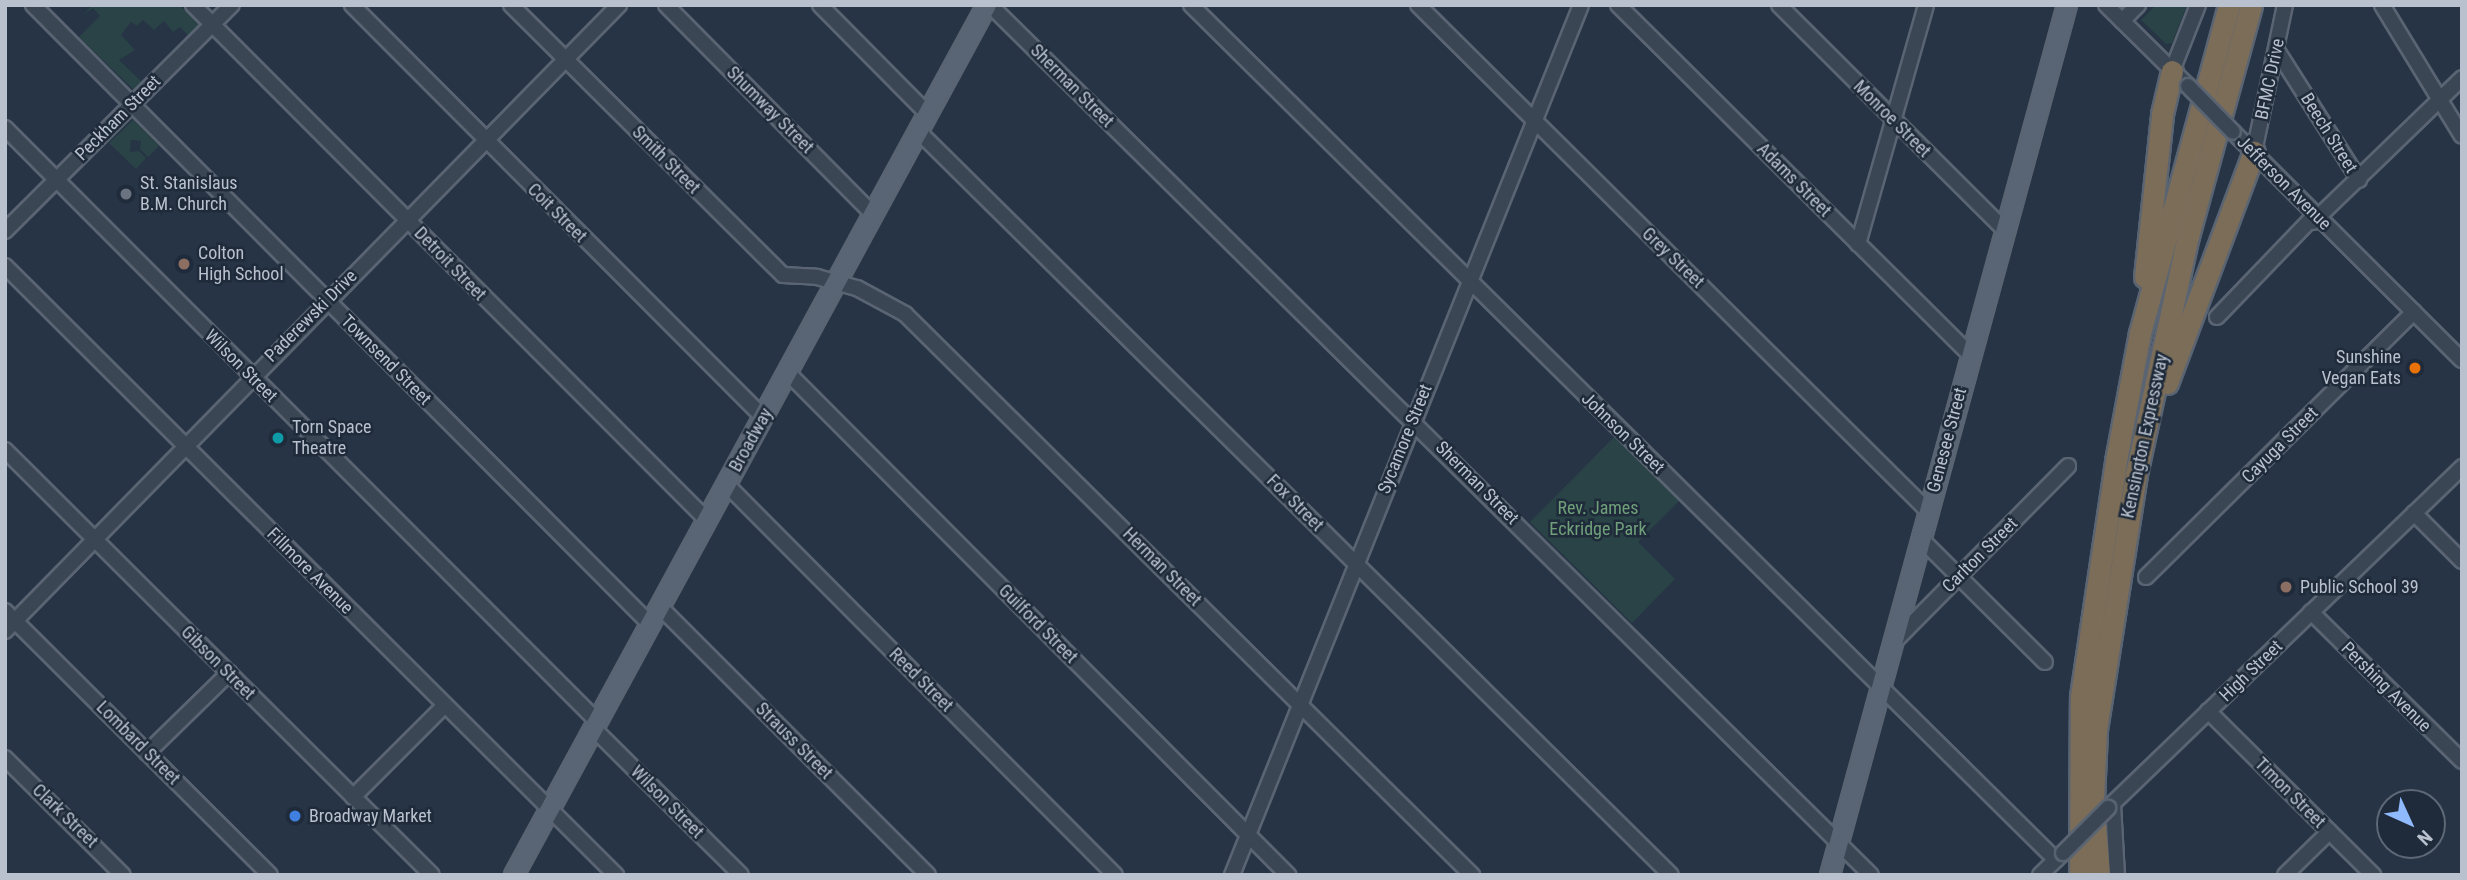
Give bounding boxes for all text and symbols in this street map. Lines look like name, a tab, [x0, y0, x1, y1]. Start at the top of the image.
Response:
street label: BFMC Drive	[2251, 36, 2289, 122]
street label: Sherman Street	[1026, 40, 1118, 132]
street label: Shumway Street	[722, 62, 818, 158]
street label: Peckham Street	[71, 71, 165, 165]
street label: Monroe Street	[1849, 76, 1935, 162]
street label: Beech Street	[2296, 89, 2362, 177]
street label: Smith Street	[627, 121, 705, 199]
street label: Jefferson Avenue	[2232, 131, 2336, 235]
street label: Adams Street	[1752, 138, 1836, 222]
place label: St. Stanislaus B.M. Church	[140, 173, 238, 216]
street label: Coit Street	[523, 179, 591, 247]
marker: St. Stanislaus B.M. Church	[118, 186, 134, 202]
street label: Detroit Street	[410, 223, 490, 305]
street label: Grey Street	[1637, 223, 1709, 293]
place label: Colton High School	[198, 243, 284, 286]
marker: Colton High School	[176, 256, 192, 272]
street label: Paderewski Drive	[260, 265, 362, 367]
street label: Townsend Street	[336, 310, 436, 410]
street label: Wilson Street	[200, 325, 282, 407]
place label: Sunshine Vegan Eats	[2321, 347, 2401, 390]
street label: Kensington Expressway	[2117, 352, 2173, 520]
marker: Sunshine Vegan Eats	[2407, 360, 2423, 376]
street label: Sycamore Street	[1373, 381, 1437, 497]
street label: Genesee Street	[1923, 385, 1971, 495]
street label: Johnson Street	[1577, 388, 1669, 478]
street label: Cayuga Street	[2237, 402, 2323, 488]
street label: Broadway	[725, 404, 777, 476]
place label: Torn Space Theatre	[292, 417, 371, 460]
marker: Torn Space Theatre	[270, 430, 286, 446]
street label: Sherman Street	[1431, 437, 1523, 529]
street label: Fox Street	[1262, 470, 1328, 536]
park label: Rev. James Eckridge Park	[1549, 498, 1647, 540]
street label: Carlton Street	[1938, 513, 2022, 597]
street label: Fillmore Avenue	[262, 523, 358, 619]
street label: Herman Street	[1118, 523, 1206, 611]
place label: Public School 39	[2300, 576, 2419, 598]
marker: Public School 39	[2278, 579, 2294, 595]
street label: Guilford Street	[994, 580, 1082, 668]
street label: Gibson Street	[176, 621, 260, 705]
street label: High Street	[2215, 636, 2287, 706]
street label: Pershing Avenue	[2337, 638, 2435, 736]
street label: Reed Street	[884, 643, 958, 717]
street label: Lombard Street	[92, 697, 184, 789]
street label: Strauss Street	[751, 698, 837, 784]
street label: Timon Street	[2250, 753, 2330, 833]
street label: Wilson Street	[626, 761, 708, 843]
street label: Clark Street	[28, 779, 102, 853]
north arrow	[2376, 789, 2446, 859]
place label: Broadway Market	[309, 805, 432, 827]
marker: Broadway Market	[287, 808, 303, 824]
text: N	[2413, 826, 2437, 850]

